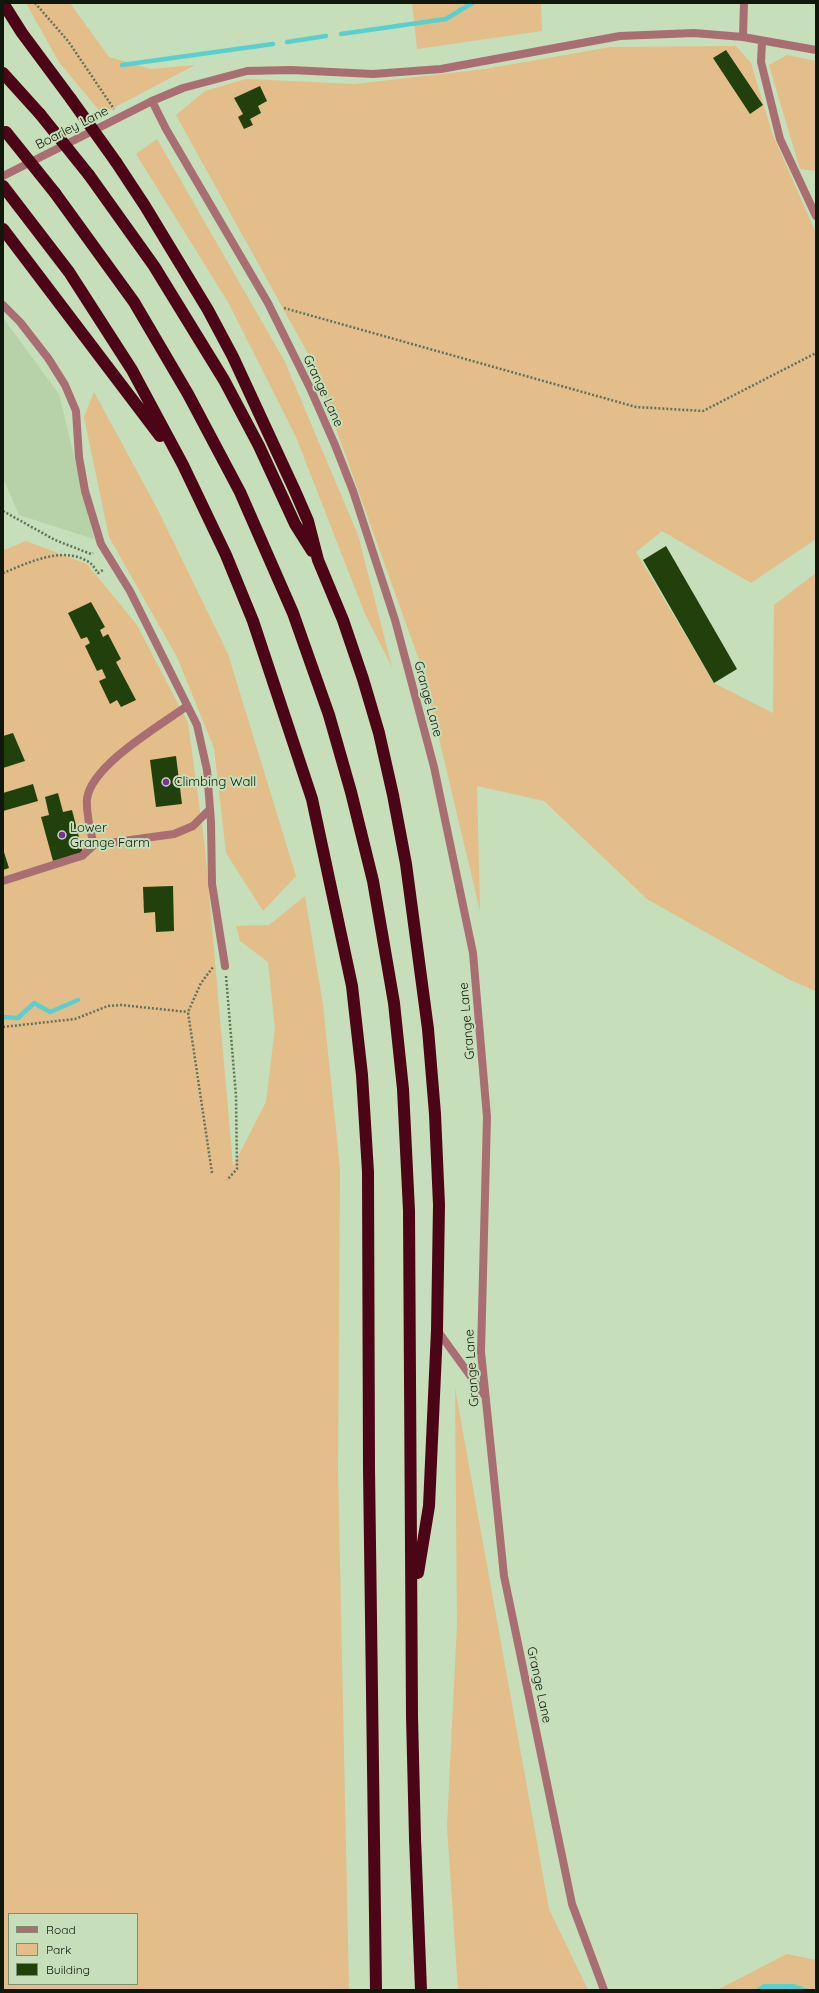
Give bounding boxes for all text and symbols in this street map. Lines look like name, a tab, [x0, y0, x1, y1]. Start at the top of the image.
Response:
street label: Boarley Lane	[33, 103, 111, 153]
street label: Grange Lane	[300, 353, 346, 429]
street label: Grange Lane	[410, 659, 446, 739]
place label: Climbing Wall	[174, 774, 256, 790]
marker: Climbing Wall	[161, 777, 171, 787]
place label: Lower Grange Farm	[70, 820, 150, 851]
marker: Lower Grange Farm	[57, 830, 67, 840]
street label: Grange Lane	[456, 982, 478, 1060]
street label: Grange Lane	[462, 1329, 482, 1407]
street label: Grange Lane	[523, 1645, 555, 1725]
legend	[8, 1913, 138, 1985]
text: Road	[46, 1922, 76, 1937]
text: Park	[46, 1942, 71, 1957]
text: Building	[46, 1962, 90, 1977]

